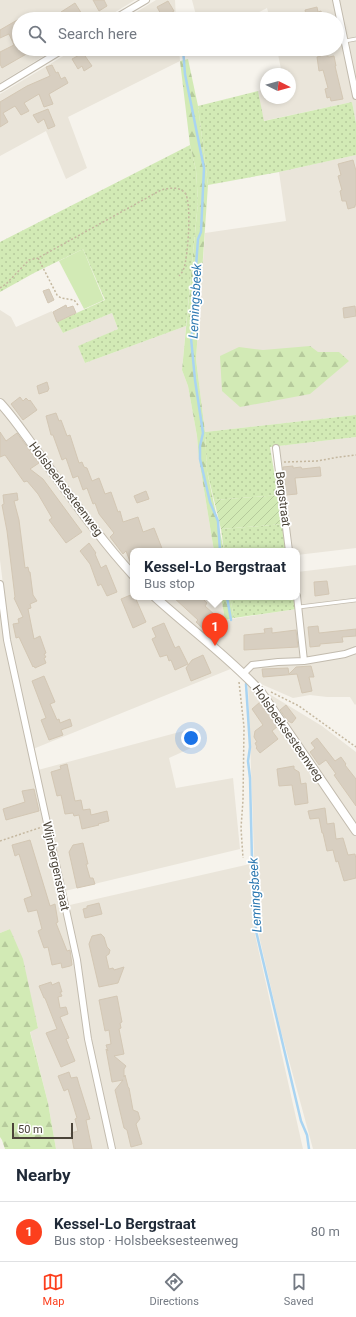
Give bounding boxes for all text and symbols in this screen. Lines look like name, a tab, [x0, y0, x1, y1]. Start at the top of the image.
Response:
search box	[12, 12, 344, 56]
icon: search	[26, 23, 48, 45]
text: Search here	[58, 25, 137, 43]
north arrow	[260, 68, 296, 104]
water label: Lemingsbeek	[186, 263, 204, 339]
street label: Holsbeeksesteenweg	[26, 439, 106, 539]
street label: Bergstraat	[273, 471, 293, 527]
popup	[130, 548, 300, 600]
text: Kessel-Lo Bergstraat	[144, 558, 286, 576]
text: Bus stop	[144, 576, 195, 591]
pin: 1	[202, 613, 228, 646]
street label: Holsbeeksesteenweg	[250, 682, 326, 784]
your location	[181, 728, 201, 748]
street label: Wijnbergenstraat	[40, 820, 72, 912]
water label: Lemingsbeek	[246, 857, 264, 933]
scale bar	[12, 1121, 73, 1140]
text: 50 m	[18, 1123, 43, 1136]
text: Nearby	[16, 1165, 71, 1185]
text: Kessel-Lo Bergstraat	[54, 1215, 196, 1233]
text: 1	[25, 1224, 33, 1239]
text: 80 m	[311, 1224, 340, 1239]
text: Bus stop · Holsbeeksesteenweg	[54, 1233, 238, 1248]
tab: Map	[42, 1271, 64, 1308]
tab: Directions	[149, 1271, 199, 1308]
tab: Saved	[284, 1271, 314, 1308]

